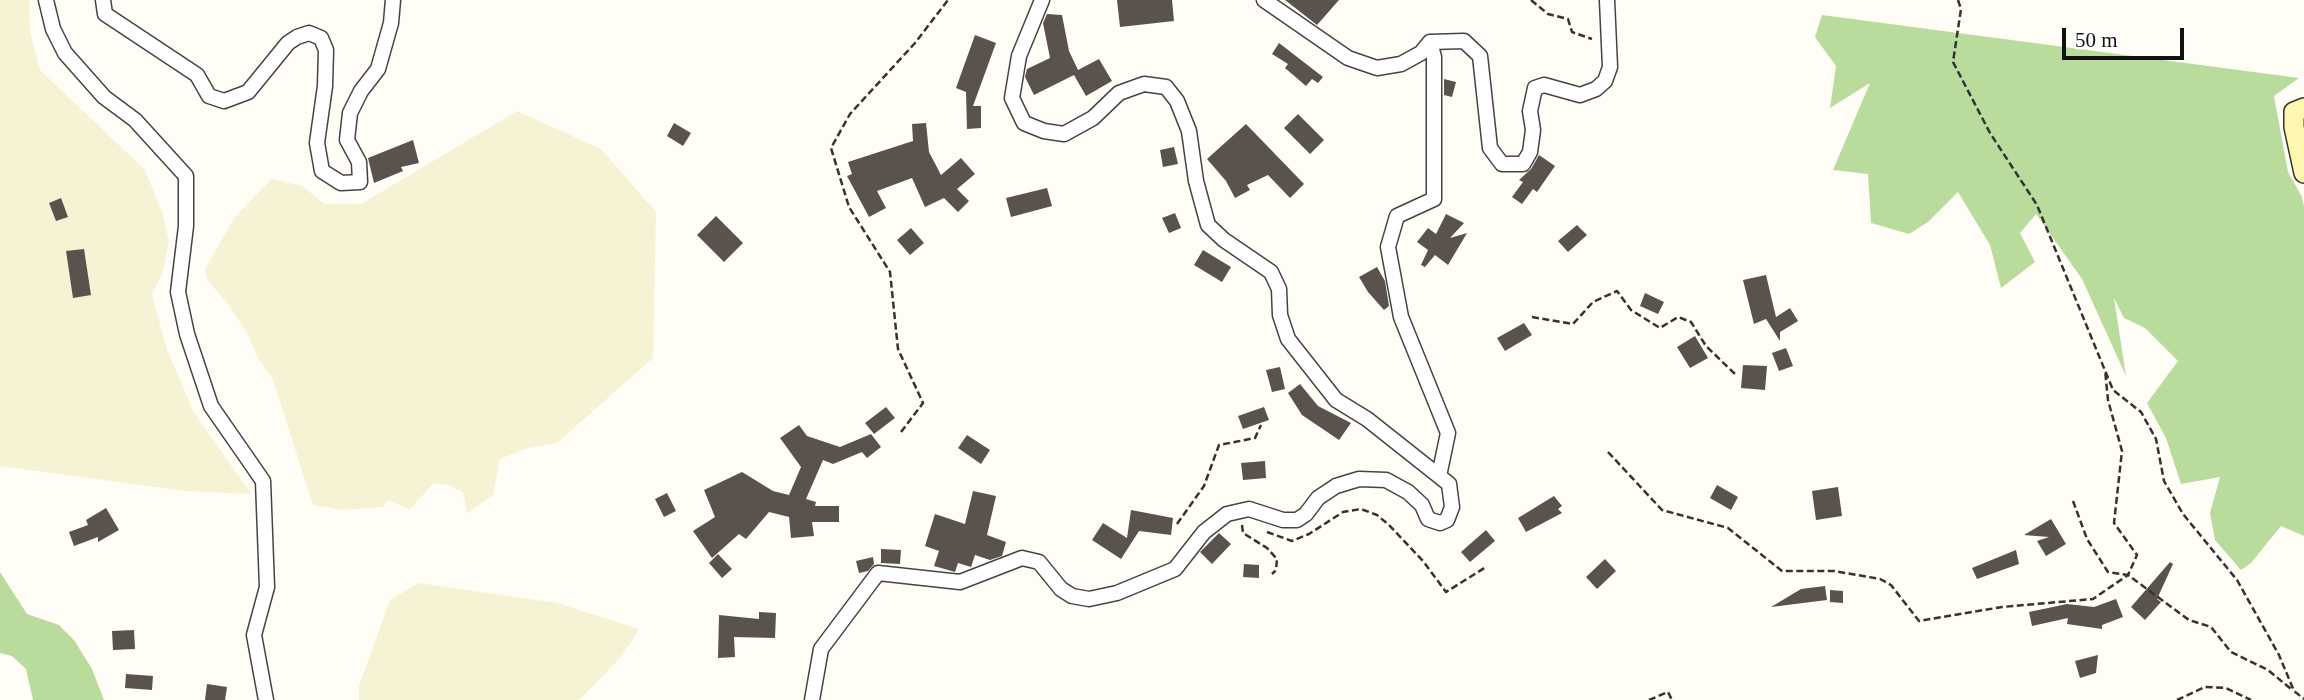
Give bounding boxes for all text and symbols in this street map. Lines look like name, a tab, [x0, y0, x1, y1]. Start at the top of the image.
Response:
scale bar	[2066, 14, 2188, 58]
text: 50 m	[2075, 28, 2118, 52]

